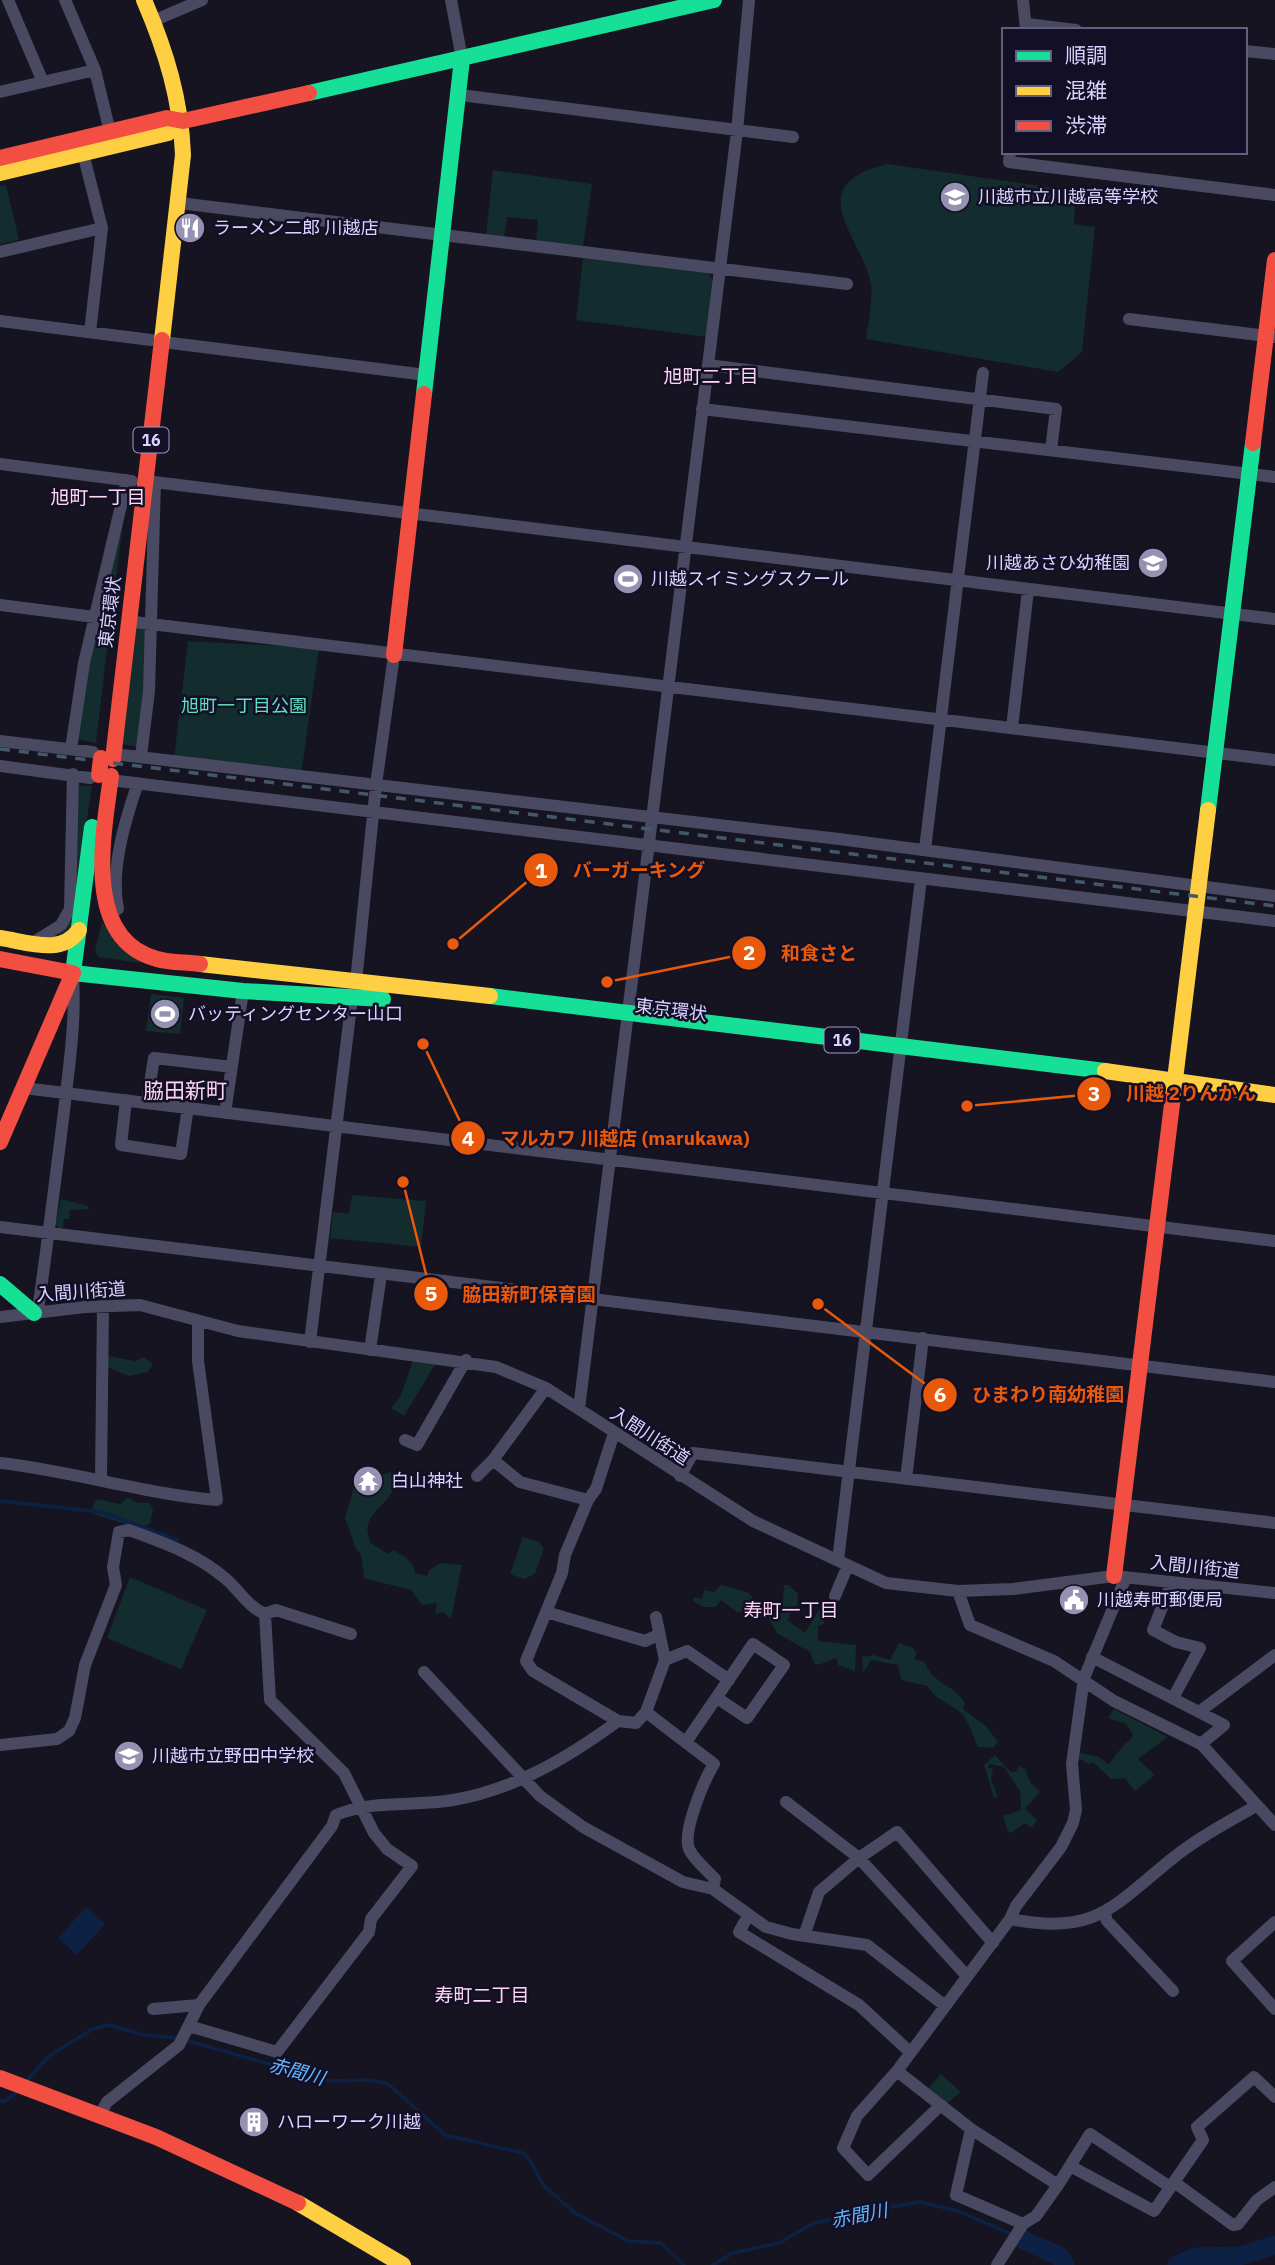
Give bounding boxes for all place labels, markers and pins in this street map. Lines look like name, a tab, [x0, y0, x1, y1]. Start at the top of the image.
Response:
school or university icon: 川越市立川越高等学校	[938, 180, 972, 214]
place label: 川越市立川越高等学校	[978, 185, 1158, 208]
restaurant icon: ラーメン二郎 川越店	[173, 211, 207, 245]
place label: ラーメン二郎 川越店	[213, 216, 379, 239]
school or university icon: 川越あさひ幼稚園	[1136, 546, 1170, 580]
place label: 川越あさひ幼稚園	[986, 551, 1130, 574]
sports icon: 川越スイミングスクール	[611, 562, 645, 596]
place label: 川越スイミングスクール	[651, 567, 849, 590]
callout: バーガーキング	[524, 850, 720, 890]
callout: 和食さと	[732, 933, 871, 973]
sports icon: バッティングセンター山口	[148, 997, 182, 1031]
place label: バッティングセンター山口	[188, 1002, 403, 1025]
callout: 川越 2りんかん	[1077, 1074, 1270, 1114]
callout: マルカワ 川越店 (marukawa)	[451, 1118, 764, 1158]
callout: 脇田新町保育園	[414, 1274, 610, 1314]
callout: ひまわり南幼稚園	[923, 1375, 1138, 1415]
temple icon: 白山神社	[351, 1464, 385, 1498]
place label: 白山神社	[391, 1469, 463, 1492]
public building icon: 川越寿町郵便局	[1057, 1583, 1091, 1617]
place label: 川越寿町郵便局	[1097, 1588, 1223, 1611]
school or university icon: 川越市立野田中学校	[112, 1739, 146, 1773]
place label: 川越市立野田中学校	[152, 1744, 314, 1767]
building icon: ハローワーク川越	[237, 2105, 271, 2139]
place label: ハローワーク川越	[277, 2110, 421, 2133]

